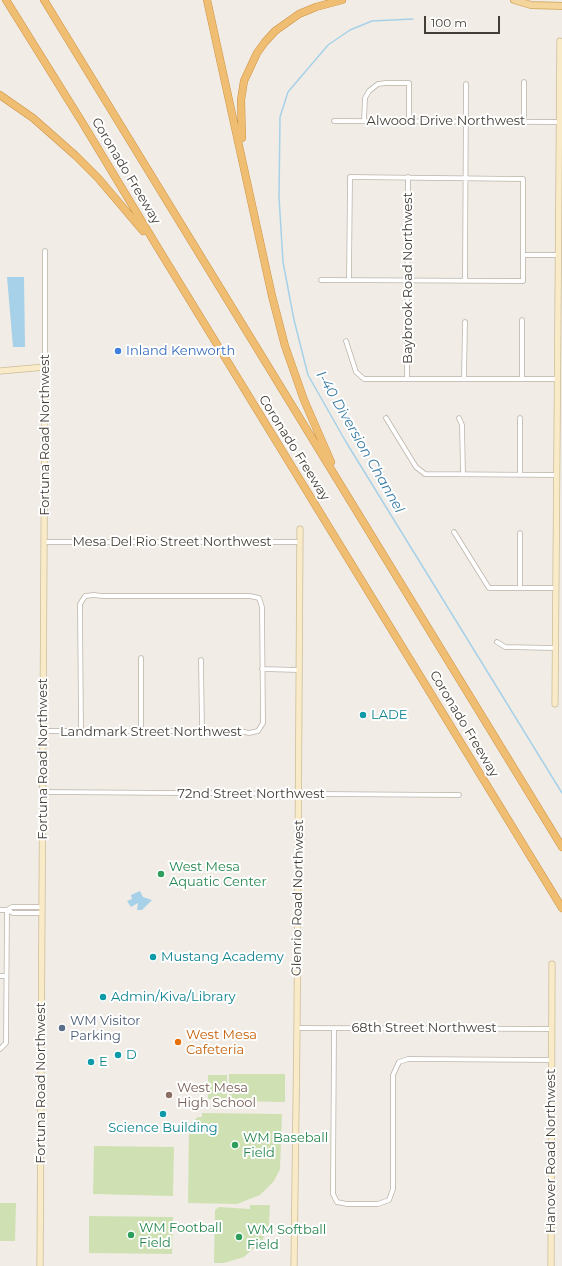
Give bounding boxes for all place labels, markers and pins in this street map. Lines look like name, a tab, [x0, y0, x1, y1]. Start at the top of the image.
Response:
place label: Inland Kenworth	[126, 343, 235, 359]
marker: Inland Kenworth	[113, 346, 123, 356]
place label: LADE	[371, 707, 407, 723]
marker: LADE	[358, 710, 368, 720]
place label: West Mesa Aquatic Center	[169, 859, 267, 890]
marker: West Mesa Aquatic Center	[156, 869, 166, 879]
place label: Mustang Academy	[161, 949, 284, 965]
marker: Mustang Academy	[148, 952, 158, 962]
place label: Admin/Kiva/Library	[111, 989, 236, 1005]
marker: Admin/Kiva/Library	[98, 992, 108, 1002]
place label: WM Visitor Parking	[70, 1013, 141, 1044]
marker: WM Visitor Parking	[57, 1023, 67, 1033]
place label: West Mesa Cafeteria	[186, 1027, 257, 1058]
marker: West Mesa Cafeteria	[173, 1037, 183, 1047]
place label: D	[126, 1047, 137, 1063]
marker: D	[113, 1050, 123, 1060]
place label: E	[99, 1054, 108, 1070]
marker: E	[86, 1057, 96, 1067]
place label: West Mesa High School	[177, 1080, 256, 1111]
marker: West Mesa High School	[164, 1090, 174, 1100]
marker: Science Building	[158, 1109, 168, 1119]
place label: Science Building	[108, 1120, 218, 1136]
place label: WM Baseball Field	[243, 1130, 328, 1161]
marker: WM Baseball Field	[230, 1140, 240, 1150]
place label: WM Football Field	[139, 1220, 222, 1251]
place label: WM Softball Field	[247, 1222, 326, 1253]
marker: WM Football Field	[126, 1230, 136, 1240]
marker: WM Softball Field	[234, 1232, 244, 1242]

